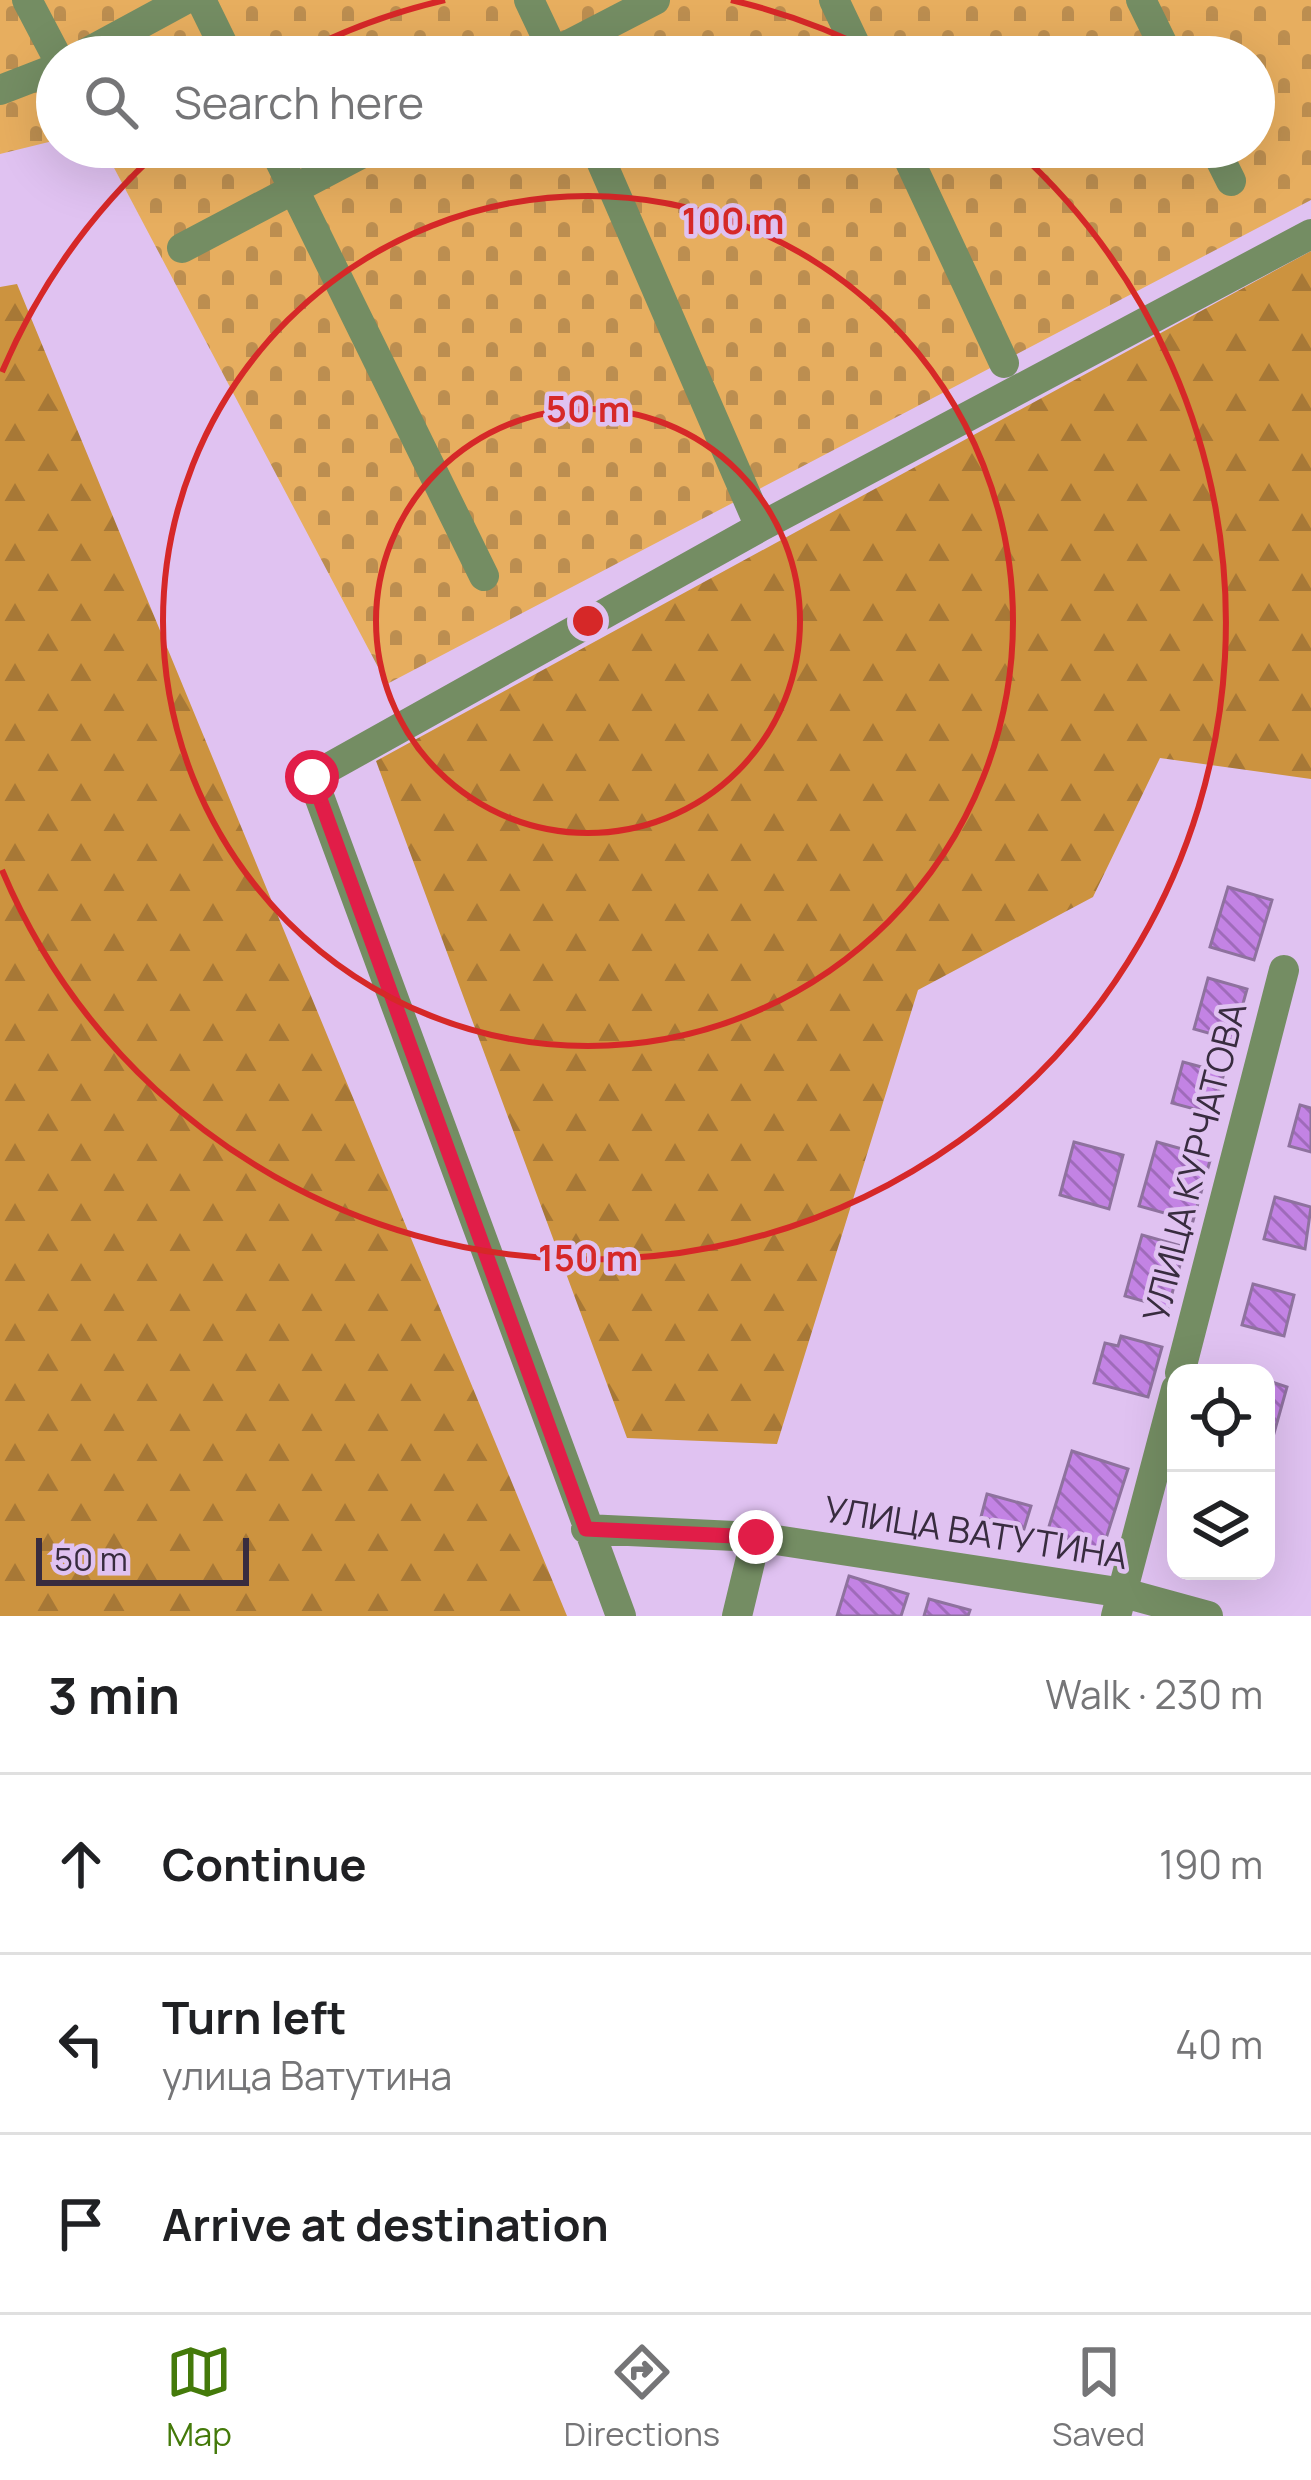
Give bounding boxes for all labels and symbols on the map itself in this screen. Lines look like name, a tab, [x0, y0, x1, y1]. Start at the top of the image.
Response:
text: 100 m	[682, 196, 784, 245]
text: 50 m	[546, 384, 630, 433]
centre of rings	[567, 600, 609, 642]
route start	[285, 750, 339, 804]
street label: УЛИЦА КУРЧАТОВА	[1131, 997, 1257, 1327]
text: 150 m	[538, 1233, 638, 1282]
street label: УЛИЦА ВАТУТИНА	[821, 1484, 1132, 1580]
route end	[729, 1510, 783, 1564]
scale bar	[36, 1532, 249, 1585]

